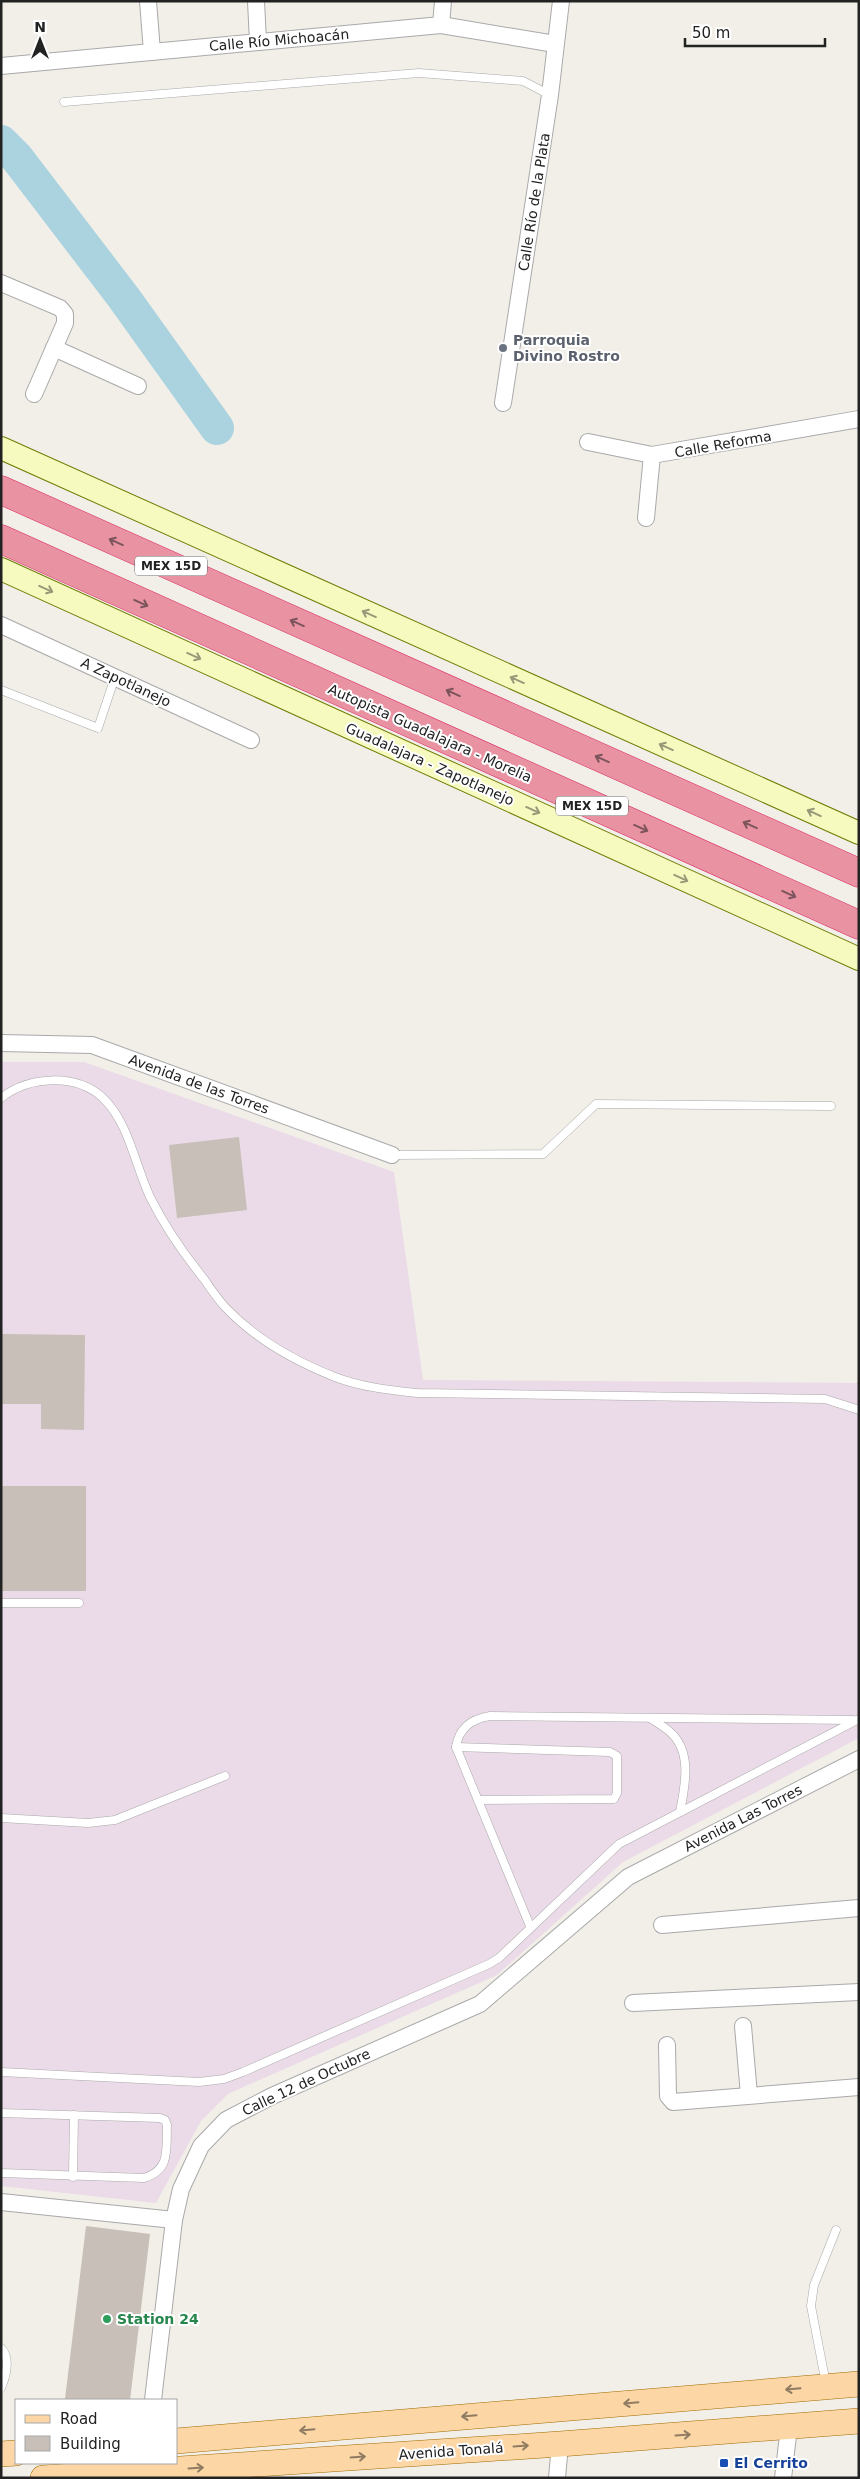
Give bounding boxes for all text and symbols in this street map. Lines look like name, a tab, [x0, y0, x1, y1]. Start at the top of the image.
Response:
north arrow	[15, 15, 65, 65]
scale bar	[685, 15, 825, 47]
text: N	[34, 19, 46, 35]
text: 50 m	[692, 24, 730, 42]
street label: Calle Río Michoacán	[208, 26, 350, 54]
street label: Calle Río de la Plata	[515, 132, 553, 272]
place label: Parroquia Divino Rostro	[513, 332, 620, 364]
marker: Parroquia Divino Rostro	[497, 342, 509, 354]
street label: Calle Reforma	[673, 428, 773, 460]
one-way arrow	[109, 536, 124, 546]
road number: MEX 15D	[135, 556, 207, 576]
one-way arrow	[38, 585, 53, 594]
one-way arrow	[133, 598, 148, 608]
one-way arrow	[362, 608, 377, 618]
one-way arrow	[290, 617, 305, 627]
one-way arrow	[186, 652, 201, 662]
street label: A Zapotlanejo	[78, 654, 174, 710]
one-way arrow	[510, 675, 525, 685]
street label: Autopista Guadalajara - Morelia	[326, 681, 534, 785]
one-way arrow	[446, 687, 461, 697]
street label: Guadalajara - Zapotlanejo	[343, 720, 517, 808]
one-way arrow	[659, 741, 674, 751]
one-way arrow	[595, 753, 610, 763]
road number: MEX 15D	[556, 796, 628, 816]
one-way arrow	[525, 806, 540, 816]
one-way arrow	[807, 807, 822, 817]
one-way arrow	[743, 819, 758, 829]
one-way arrow	[633, 824, 648, 833]
one-way arrow	[673, 873, 688, 883]
one-way arrow	[781, 890, 796, 900]
street label: Avenida de las Torres	[127, 1051, 271, 1117]
street label: Avenida Las Torres	[681, 1781, 805, 1855]
street label: Calle 12 de Octubre	[239, 2045, 373, 2119]
place label: Station 24	[117, 2311, 199, 2327]
marker: Station 24	[101, 2313, 113, 2325]
one-way arrow	[785, 2384, 801, 2394]
one-way arrow	[623, 2398, 639, 2408]
legend	[15, 2399, 178, 2464]
text: Road	[60, 2410, 98, 2428]
one-way arrow	[461, 2412, 477, 2421]
one-way arrow	[299, 2425, 315, 2435]
one-way arrow	[674, 2430, 690, 2439]
text: Building	[60, 2435, 121, 2453]
street label: Avenida Tonalá	[398, 2439, 504, 2463]
one-way arrow	[512, 2442, 528, 2451]
one-way arrow	[350, 2452, 366, 2461]
place label: El Cerrito	[734, 2455, 808, 2471]
marker: El Cerrito	[718, 2457, 730, 2469]
one-way arrow	[188, 2463, 204, 2472]

